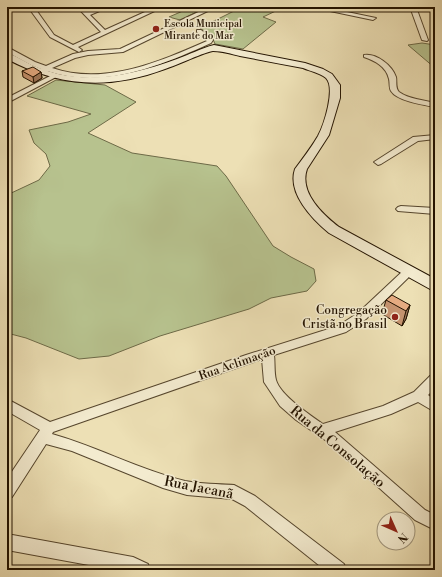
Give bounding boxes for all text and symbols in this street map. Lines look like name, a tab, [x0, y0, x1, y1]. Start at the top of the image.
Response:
place label: Escola Municipal Mirante do Mar	[164, 18, 242, 42]
marker: Escola Municipal Mirante do Mar	[151, 24, 161, 34]
place label: Congregação Cristã no Brasil	[302, 303, 387, 332]
marker: Congregação Cristã no Brasil	[390, 312, 400, 322]
street label: Rua Aclimação	[197, 343, 278, 384]
street label: Rua da Consolação	[286, 402, 389, 492]
street label: Rua Jacanã	[163, 472, 236, 504]
north arrow	[376, 511, 416, 551]
text: N	[394, 529, 410, 546]

